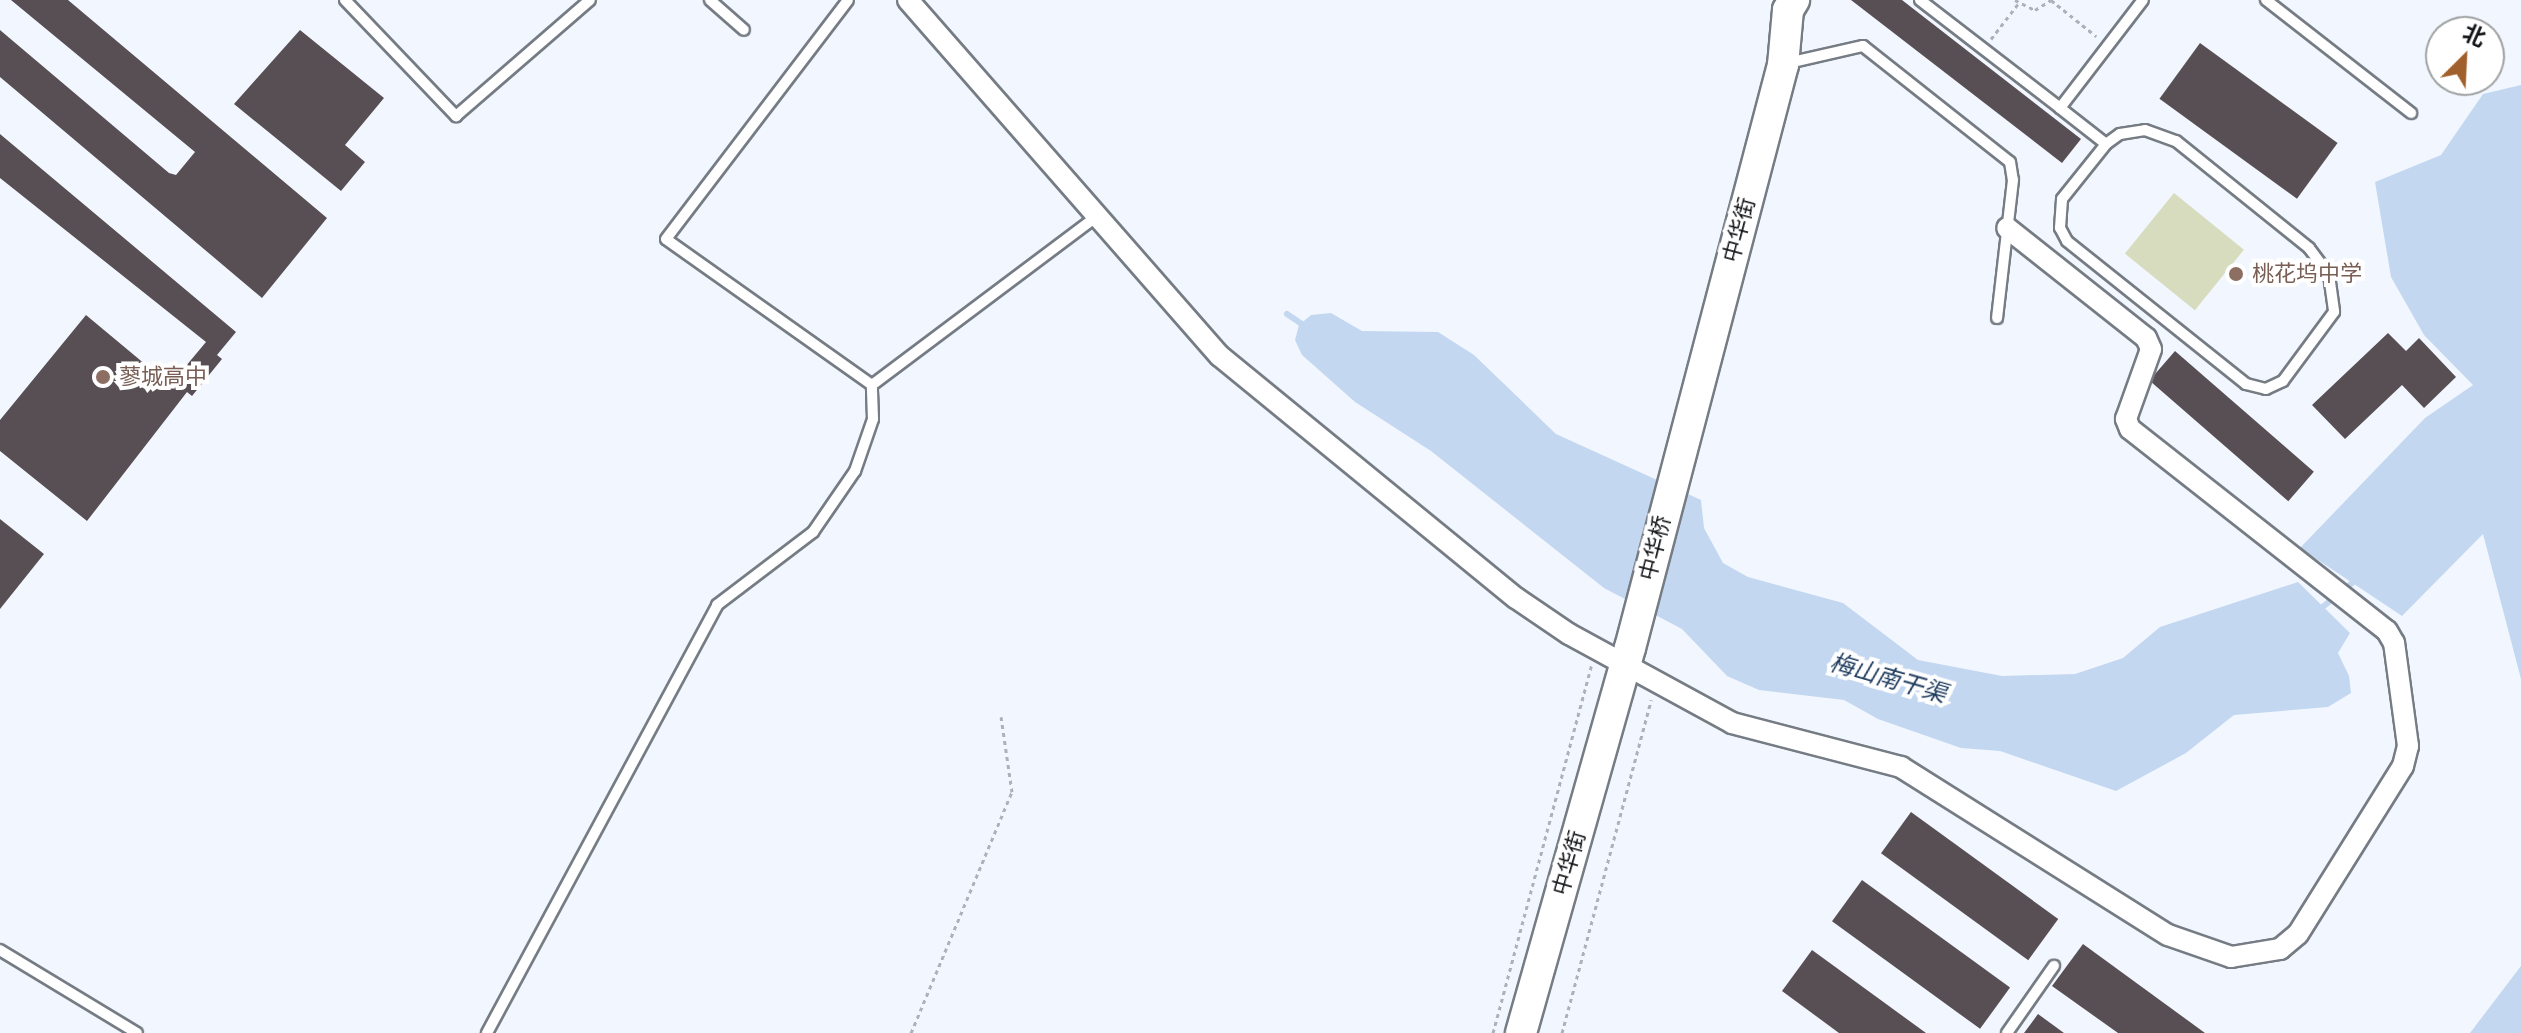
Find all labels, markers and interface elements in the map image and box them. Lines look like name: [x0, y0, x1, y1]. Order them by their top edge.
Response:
north arrow: [2425, 16, 2505, 96]
text: 北: [2459, 20, 2489, 51]
street label: 中华街: [1718, 195, 1760, 265]
place label: 桃花坞中学: [2252, 261, 2362, 287]
marker: 桃花坞中学: [2227, 265, 2245, 283]
place label: 蓼城高中: [119, 364, 207, 390]
marker: 蓼城高中: [94, 368, 112, 386]
street label: 中华桥: [1634, 513, 1676, 583]
water label: 梅山南干渠: [1826, 649, 1950, 709]
street label: 中华街: [1547, 828, 1591, 898]

